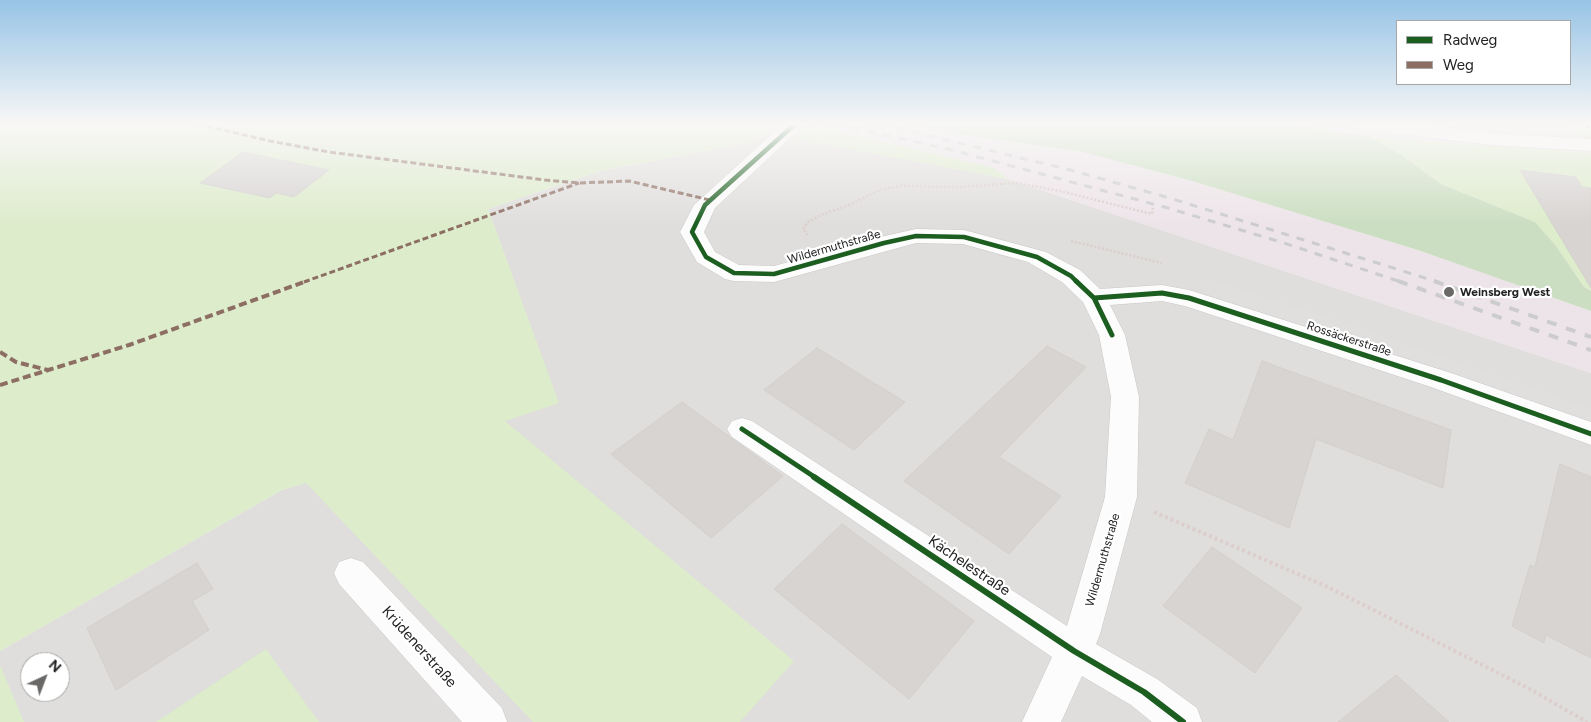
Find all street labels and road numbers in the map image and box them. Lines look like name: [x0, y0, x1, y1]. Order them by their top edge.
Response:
street label: Wildermuthstraße: [786, 227, 882, 267]
street label: Rossäckerstraße: [1305, 319, 1393, 359]
street label: Wildermuthstraße: [1083, 512, 1123, 608]
street label: Kächelestraße: [925, 532, 1013, 600]
street label: Krüdenerstraße: [378, 603, 460, 691]

